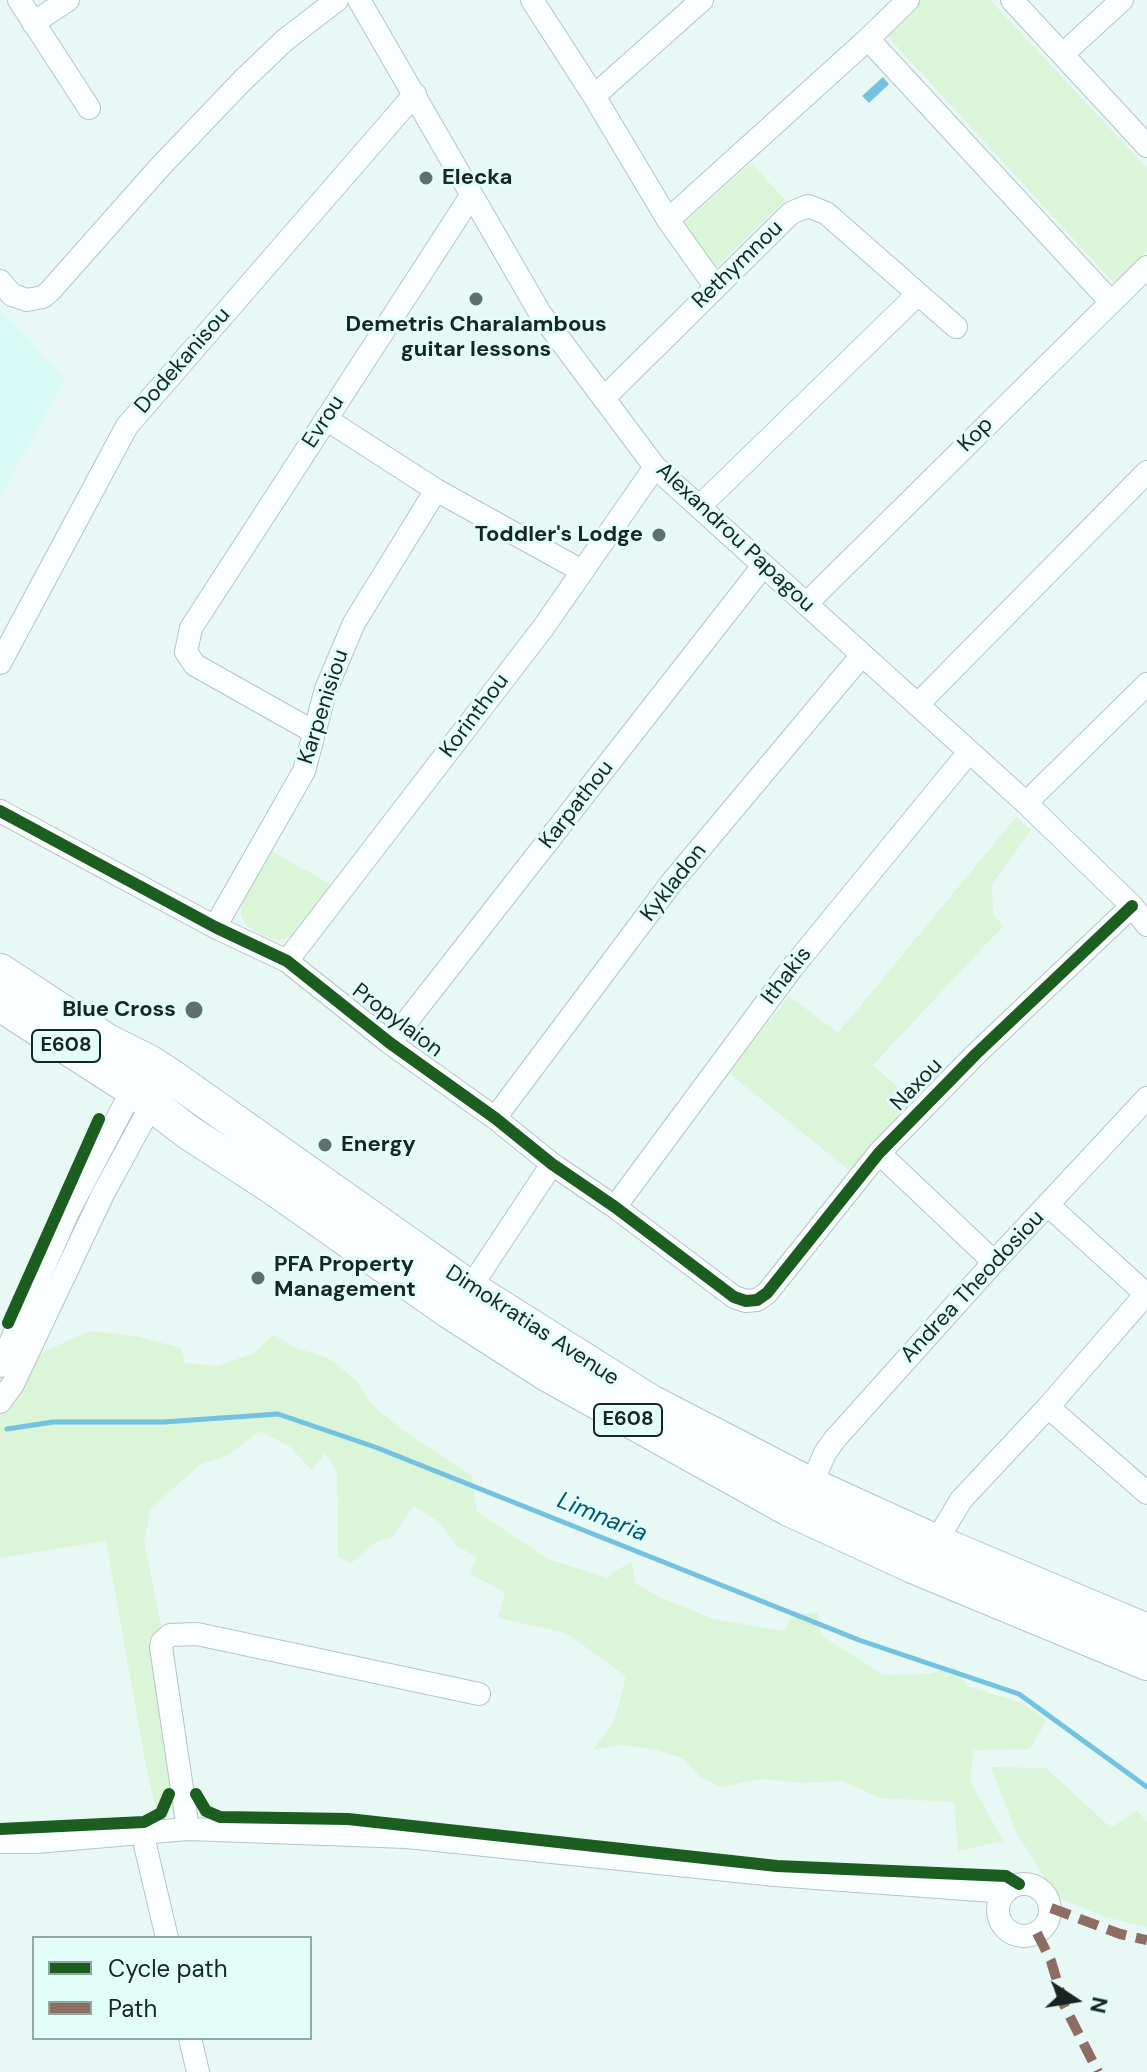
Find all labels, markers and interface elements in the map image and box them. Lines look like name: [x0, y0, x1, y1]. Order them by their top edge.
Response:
place label: Elecka: [442, 165, 512, 191]
marker: Elecka: [417, 169, 435, 187]
street label: Rethymnou: [687, 215, 789, 315]
marker: Demetris Charalambous guitar lessons: [467, 290, 485, 308]
street label: Dodekanisou: [130, 303, 236, 419]
place label: Demetris Charalambous guitar lessons: [345, 312, 607, 364]
street label: Evrou: [297, 391, 351, 453]
street label: Kop: [953, 412, 999, 458]
street label: Alexandrou Papagou: [650, 458, 820, 618]
place label: Toddler's Lodge: [475, 522, 643, 548]
marker: Toddler's Lodge: [650, 526, 668, 544]
street label: Karpenisiou: [293, 647, 355, 767]
street label: Korinthou: [435, 669, 515, 763]
street label: Karpathou: [534, 756, 620, 854]
street label: Kykladon: [635, 839, 713, 927]
street label: Ithakis: [756, 942, 818, 1010]
street label: Propylaion: [347, 978, 447, 1064]
place label: Blue Cross: [62, 997, 176, 1023]
marker: Blue Cross: [183, 999, 205, 1021]
road number: E608: [32, 1030, 100, 1062]
street label: Naxou: [886, 1053, 948, 1117]
place label: Energy: [341, 1132, 416, 1158]
marker: Energy: [316, 1136, 334, 1154]
street label: Andrea Theodosiou: [896, 1205, 1050, 1369]
place label: PFA Property Management: [274, 1252, 416, 1304]
street label: Dimokratias Avenue: [440, 1260, 624, 1392]
marker: PFA Property Management: [249, 1269, 267, 1287]
road number: E608: [594, 1404, 662, 1436]
water label: Limnaria: [553, 1487, 651, 1549]
legend: [32, 1936, 312, 2040]
text: Cycle path: [108, 1953, 227, 1984]
north arrow: [1035, 1960, 1115, 2040]
text: Path: [108, 1993, 157, 2024]
text: N: [1083, 1994, 1115, 2016]

